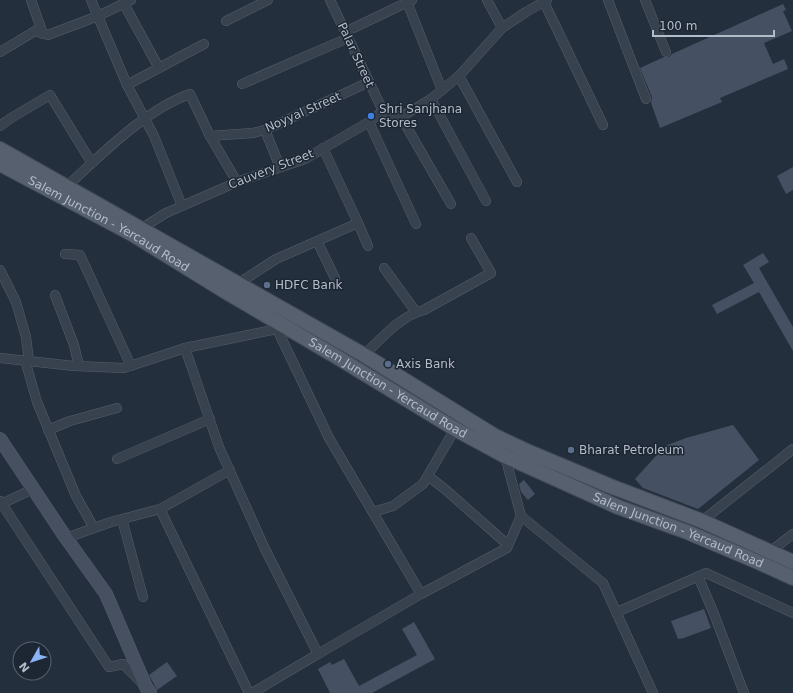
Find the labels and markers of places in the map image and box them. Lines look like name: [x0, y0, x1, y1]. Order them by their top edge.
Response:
place label: Shri Sanjhana Stores: [379, 102, 462, 130]
marker: Shri Sanjhana Stores: [366, 111, 376, 121]
place label: HDFC Bank: [275, 278, 343, 292]
marker: HDFC Bank: [262, 280, 272, 290]
place label: Axis Bank: [396, 357, 455, 371]
marker: Axis Bank: [383, 359, 393, 369]
place label: Bharat Petroleum: [579, 443, 684, 457]
marker: Bharat Petroleum: [566, 445, 576, 455]

